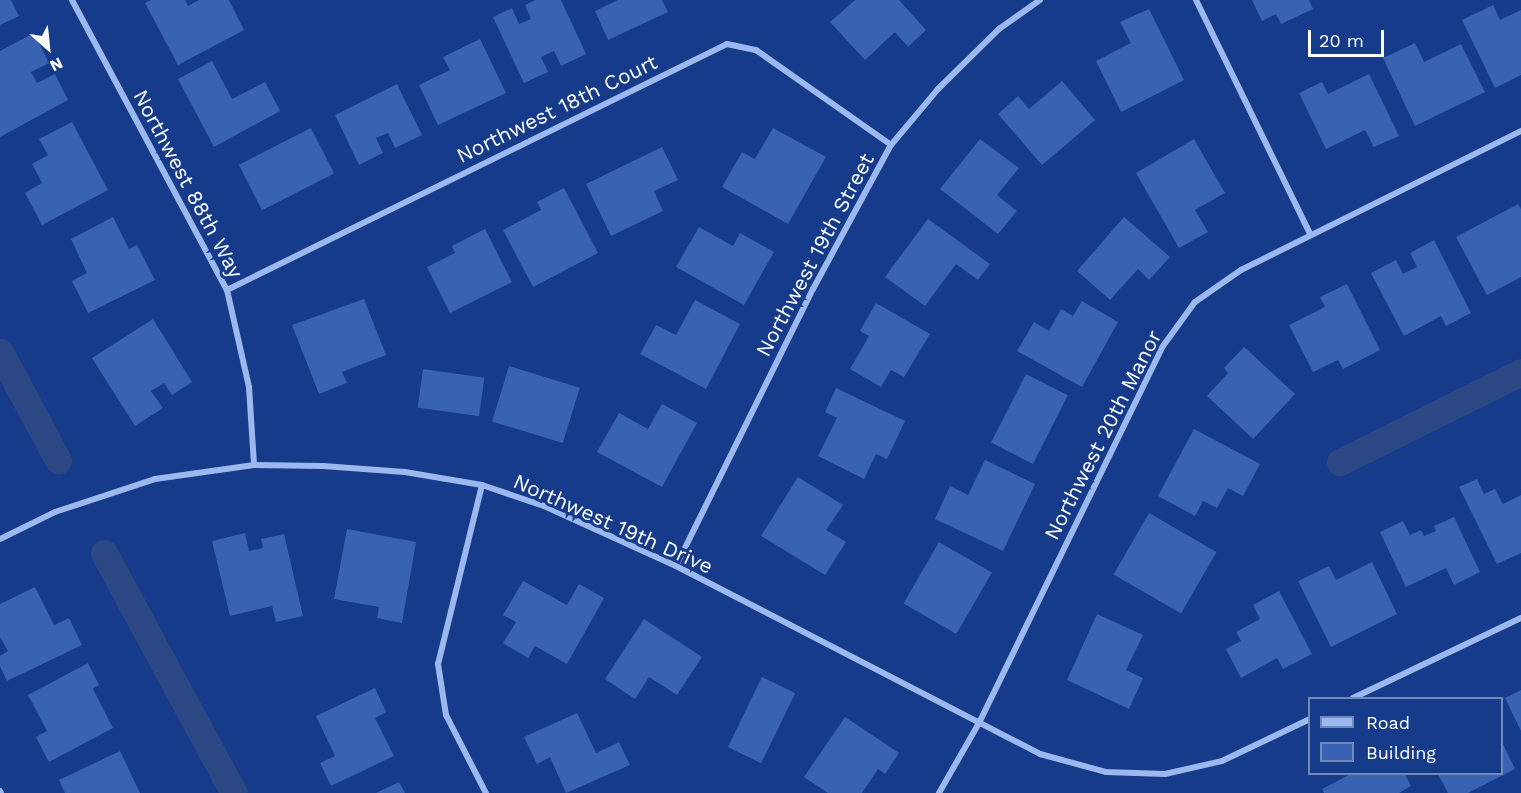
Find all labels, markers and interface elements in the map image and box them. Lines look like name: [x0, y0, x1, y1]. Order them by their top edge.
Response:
north arrow: [18, 18, 78, 78]
scale bar: [1311, 18, 1388, 56]
text: 20 m: [1319, 30, 1364, 51]
street label: Northwest 18th Court: [452, 49, 662, 169]
text: N: [47, 53, 66, 76]
street label: Northwest 88th Way: [128, 85, 248, 283]
street label: Northwest 19th Street: [751, 149, 879, 361]
street label: Northwest 20th Manor: [1039, 326, 1167, 544]
street label: Northwest 19th Drive: [509, 469, 717, 579]
legend: [1308, 697, 1503, 775]
text: Road: [1366, 712, 1410, 733]
text: Building: [1366, 742, 1436, 763]

